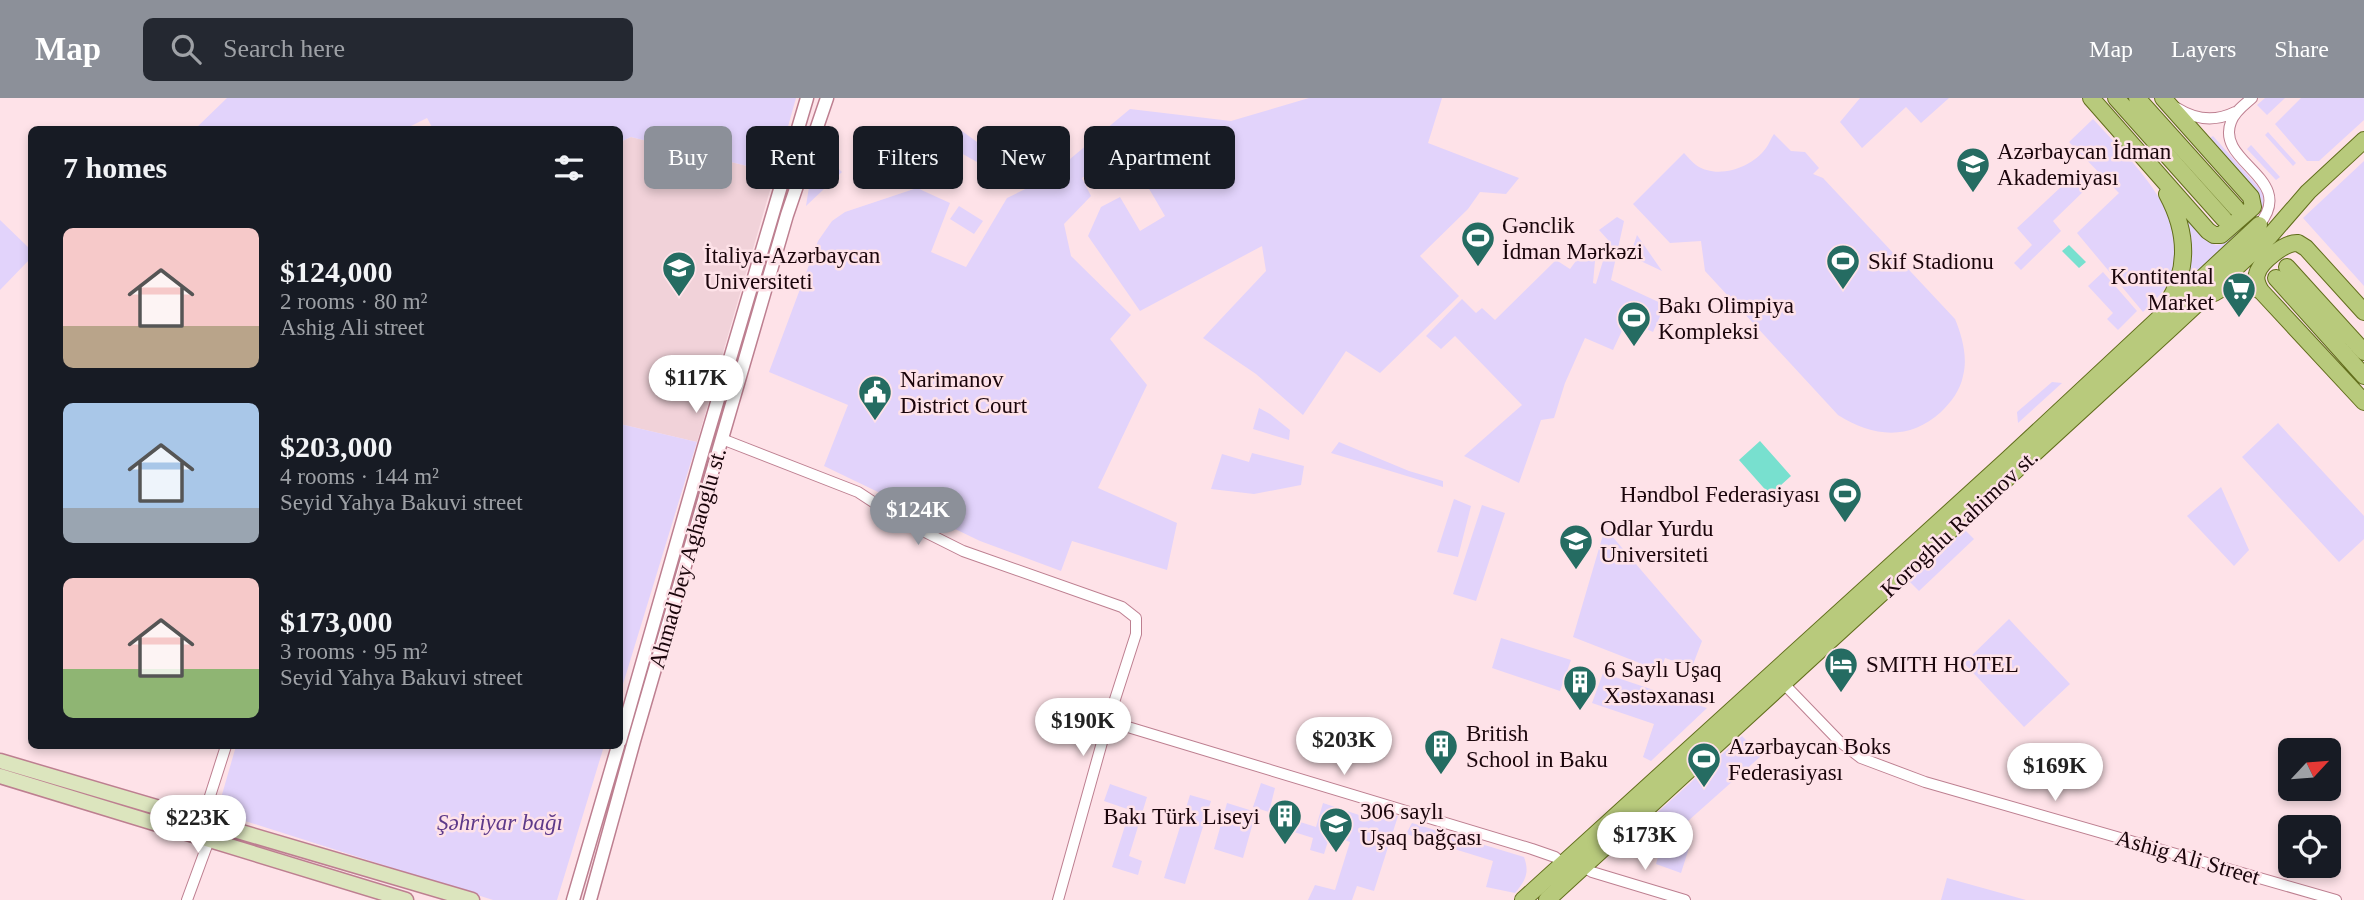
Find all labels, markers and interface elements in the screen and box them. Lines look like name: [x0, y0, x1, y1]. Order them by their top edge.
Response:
search box: [143, 18, 633, 81]
icon: search: [167, 30, 205, 68]
text: Map: [35, 31, 101, 67]
text: Search here: [223, 34, 345, 63]
text: Map: [2089, 36, 2133, 62]
text: Layers: [2171, 36, 2236, 62]
text: Share: [2274, 36, 2329, 62]
chip: Buy: [644, 126, 732, 189]
chip: Rent: [746, 126, 839, 189]
chip: Filters: [853, 126, 963, 189]
chip: New: [977, 126, 1070, 189]
chip: Apartment: [1084, 126, 1235, 189]
place label: Azərbaycan İdman Akademiyası: [1997, 139, 2172, 190]
school or university icon: Azərbaycan İdman Akademiyası: [1954, 145, 1992, 194]
icon: filters: [550, 149, 588, 187]
text: 7 homes: [63, 151, 167, 184]
place label: Gənclik İdman Mərkəzi: [1502, 213, 1643, 264]
sports icon: Gənclik İdman Mərkəzi: [1459, 219, 1497, 268]
sports icon: Skif Stadionu: [1824, 242, 1862, 291]
place label: İtaliya-Azərbaycan Universiteti: [704, 243, 881, 294]
school or university icon: İtaliya-Azərbaycan Universiteti: [660, 249, 698, 298]
place label: Skif Stadionu: [1868, 249, 1994, 274]
text: $124,000: [280, 255, 393, 288]
icon: home: [119, 256, 203, 340]
place label: Kontitental Market: [2111, 264, 2215, 315]
supermarket icon: Kontitental Market: [2220, 270, 2258, 319]
text: 2 rooms · 80 m²: [280, 289, 427, 314]
place label: Bakı Olimpiya Kompleksi: [1658, 293, 1794, 344]
sports icon: Bakı Olimpiya Kompleksi: [1615, 299, 1653, 348]
text: Ashig Ali street: [280, 315, 424, 340]
pin: $117K: [647, 356, 745, 415]
text: $117K: [665, 365, 727, 390]
place label: Narimanov District Court: [900, 367, 1028, 418]
public building icon: Narimanov District Court: [856, 373, 894, 422]
text: $203,000: [280, 430, 393, 463]
icon: home: [119, 431, 203, 515]
street label: Koroghlu Rahimov st.: [1876, 444, 2043, 602]
street label: Ahmad bey Aghaoglu st.: [644, 445, 731, 672]
text: 4 rooms · 144 m²: [280, 464, 439, 489]
sports icon: Həndbol Federasiyası: [1826, 475, 1864, 524]
place label: Həndbol Federasiyası: [1620, 482, 1820, 507]
pin: $124K: [869, 488, 967, 547]
text: Seyid Yahya Bakuvi street: [280, 490, 523, 515]
text: $124K: [886, 497, 950, 522]
place label: Odlar Yurdu Universiteti: [1600, 516, 1714, 567]
school or university icon: Odlar Yurdu Universiteti: [1557, 522, 1595, 571]
text: $173,000: [280, 605, 393, 638]
icon: home: [119, 606, 203, 690]
text: 3 rooms · 95 m²: [280, 639, 427, 664]
hotel icon: SMITH HOTEL: [1822, 645, 1860, 694]
place label: SMITH HOTEL: [1866, 652, 2019, 677]
place label: 6 Saylı Uşaq Xəstəxanası: [1604, 657, 1722, 708]
building icon: 6 Saylı Uşaq Xəstəxanası: [1561, 663, 1599, 712]
text: Seyid Yahya Bakuvi street: [280, 665, 523, 690]
pin: $190K: [1034, 698, 1132, 758]
text: $190K: [1051, 708, 1115, 733]
pin: $203K: [1295, 718, 1393, 777]
place label: British School in Baku: [1466, 721, 1608, 772]
text: $203K: [1312, 727, 1376, 752]
building icon: British School in Baku: [1422, 727, 1460, 776]
place label: Azərbaycan Boks Federasiyası: [1728, 734, 1891, 785]
north arrow: [2278, 738, 2342, 802]
map controls: [2278, 738, 2341, 878]
sports icon: Azərbaycan Boks Federasiyası: [1685, 740, 1723, 789]
pin: $169K: [2006, 744, 2104, 803]
text: $169K: [2023, 753, 2087, 778]
pin: $223K: [149, 796, 247, 855]
building icon: Bakı Türk Liseyi: [1266, 797, 1304, 846]
place label: 306 saylı Uşaq bağçası: [1360, 799, 1482, 850]
place label: Bakı Türk Liseyi: [1103, 804, 1260, 829]
text: $223K: [166, 805, 230, 830]
school or university icon: 306 saylı Uşaq bağçası: [1317, 805, 1355, 854]
park label: Şəhriyar bağı: [437, 810, 563, 835]
pin: $173K: [1596, 812, 1694, 872]
button: locate: [2278, 815, 2341, 878]
text: $173K: [1613, 822, 1677, 847]
street label: Ashig Ali Street: [2113, 825, 2263, 890]

